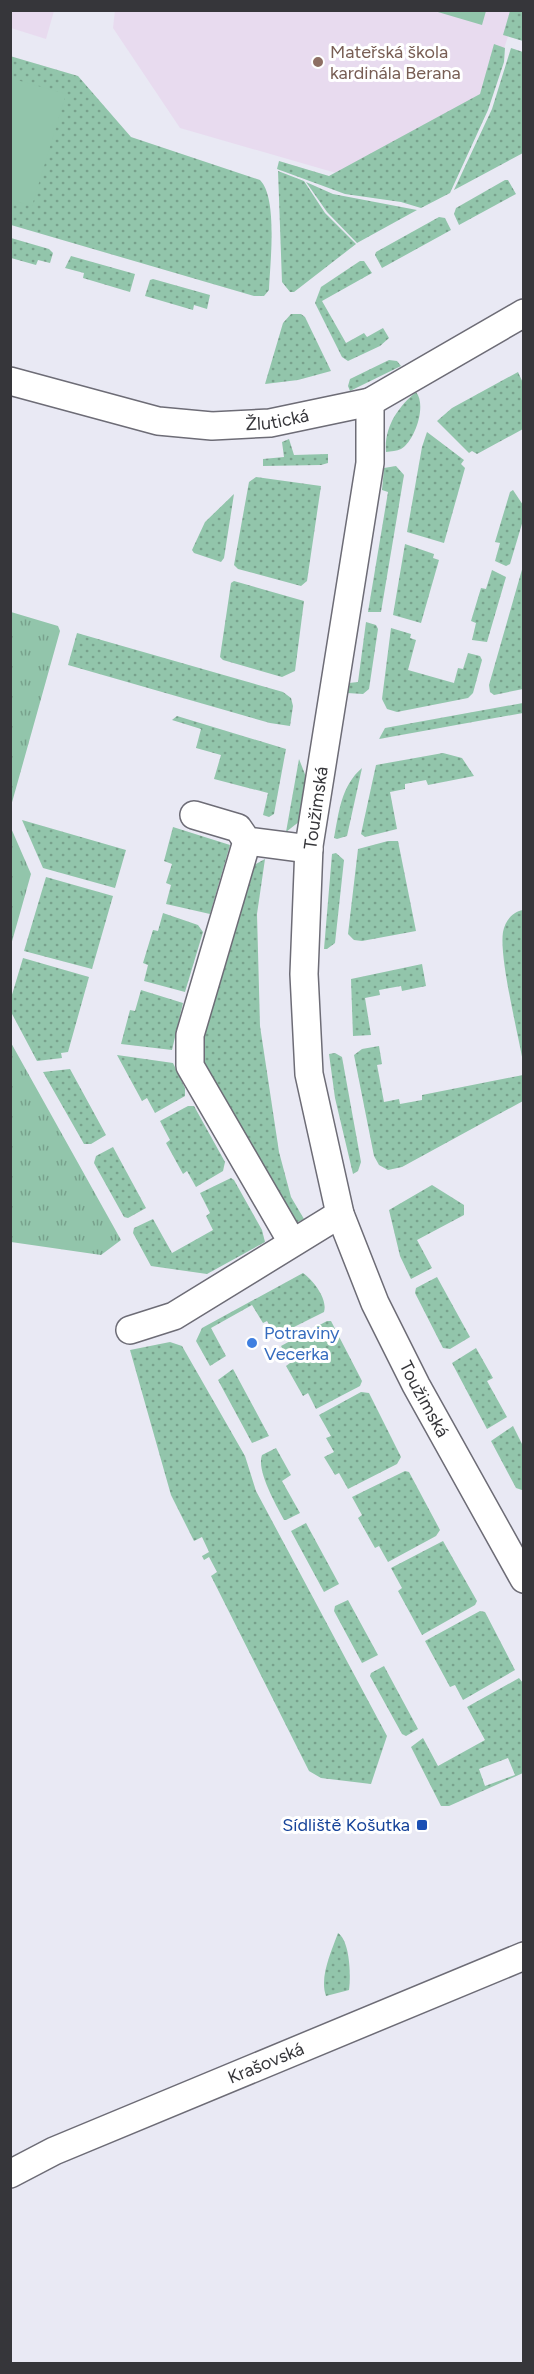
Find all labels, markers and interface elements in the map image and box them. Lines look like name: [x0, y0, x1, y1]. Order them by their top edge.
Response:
place label: Mateřská škola kardinála Berana: [330, 41, 461, 84]
marker: Mateřská škola kardinála Berana: [311, 55, 325, 69]
street label: Žlutická: [245, 404, 311, 435]
street label: Toužimská: [299, 765, 333, 851]
place label: Potraviny Vecerka: [264, 1322, 340, 1365]
marker: Potraviny Vecerka: [245, 1336, 259, 1350]
street label: Toužimská: [395, 1357, 454, 1441]
place label: Sídliště Košutka: [282, 1814, 410, 1836]
marker: Sídliště Košutka: [415, 1818, 429, 1832]
street label: Krašovská: [224, 2038, 307, 2089]

